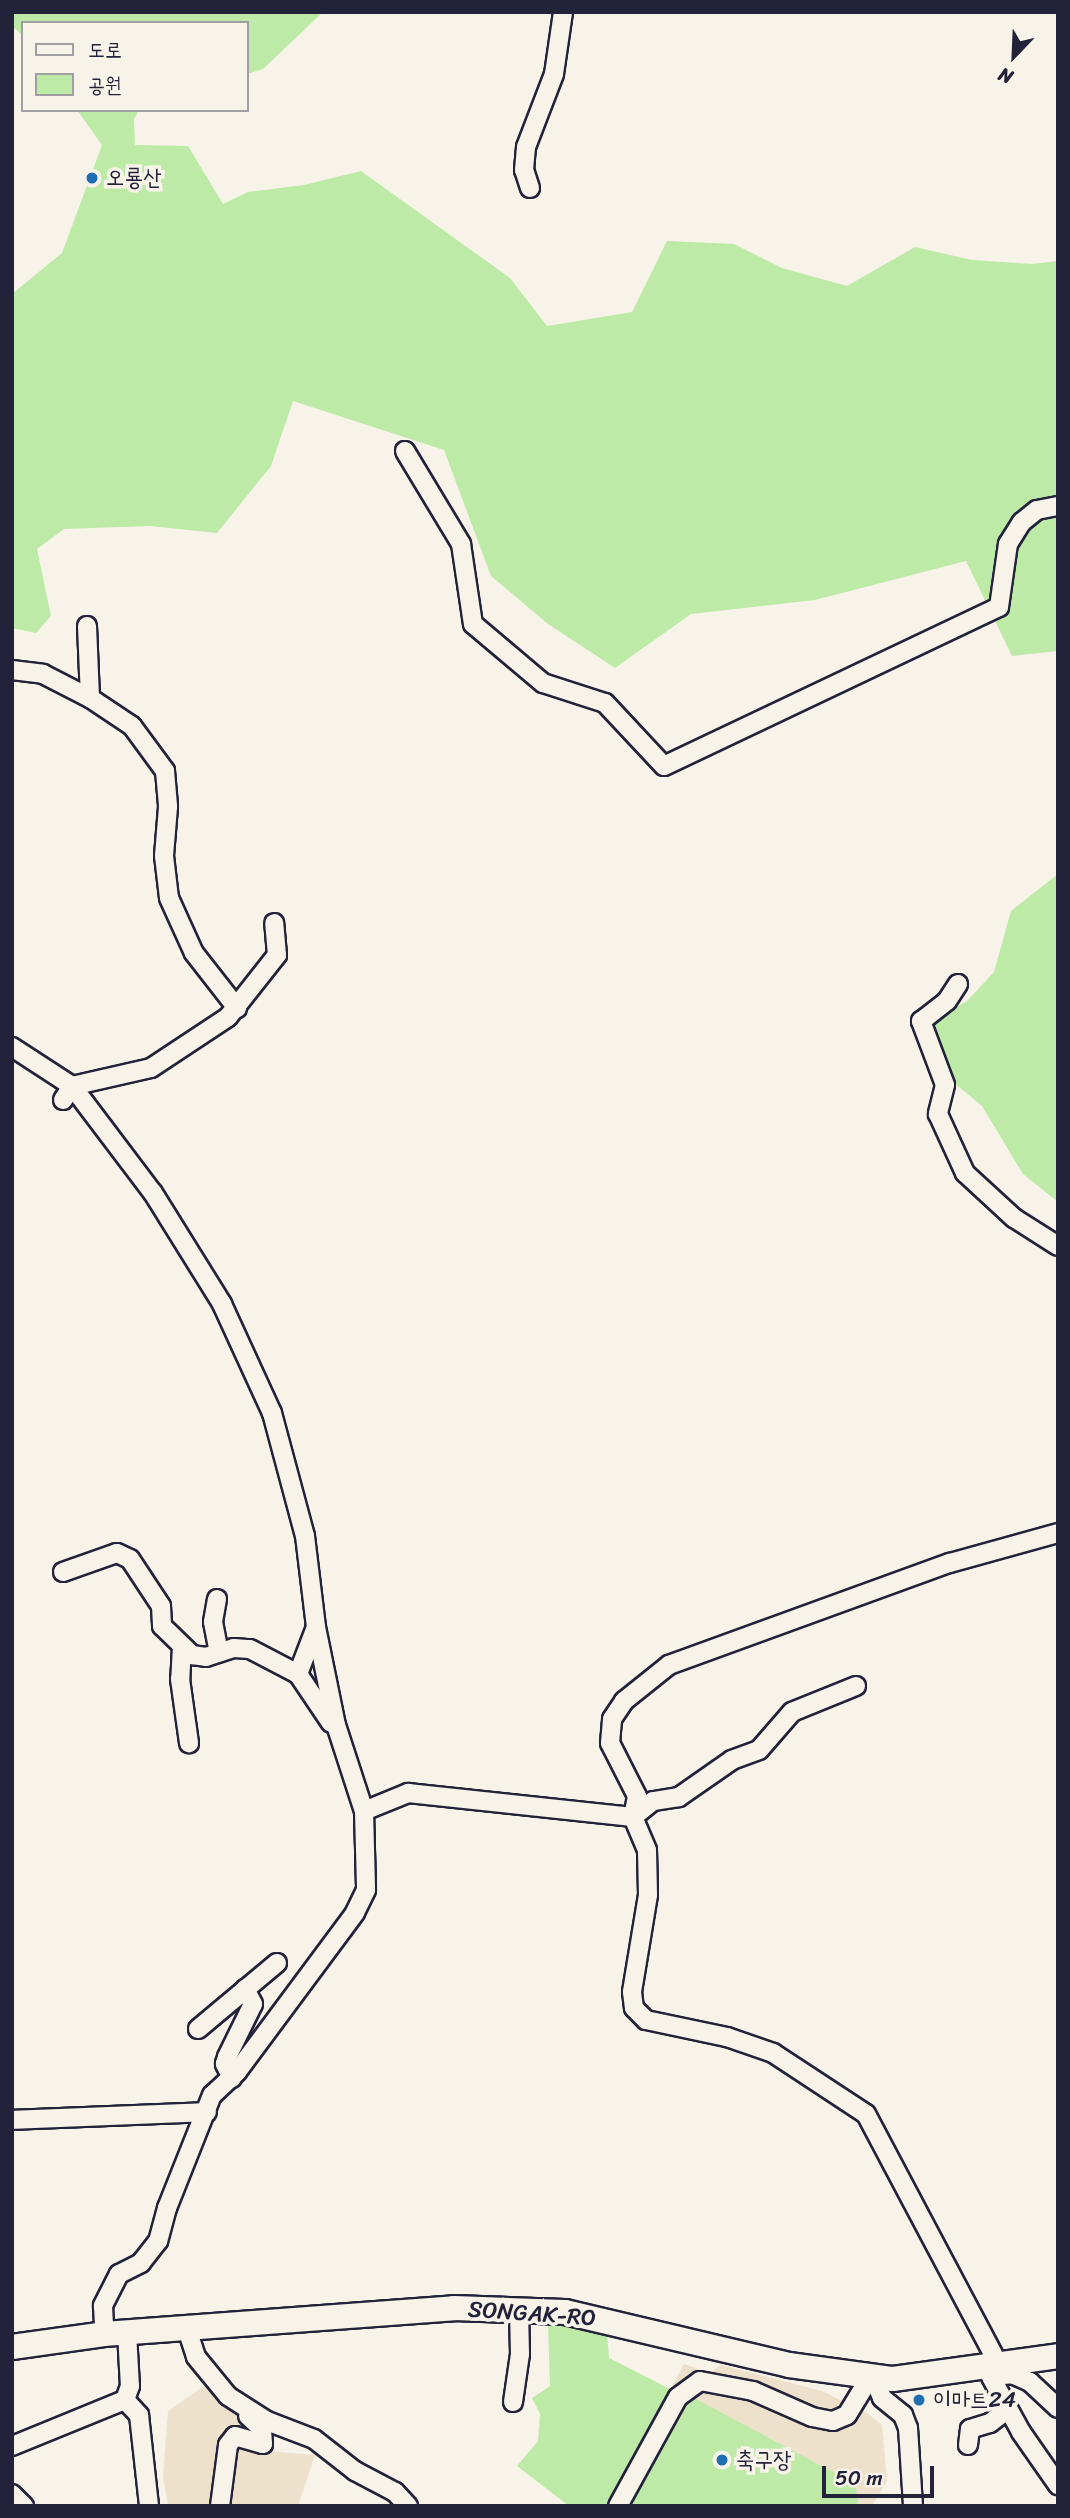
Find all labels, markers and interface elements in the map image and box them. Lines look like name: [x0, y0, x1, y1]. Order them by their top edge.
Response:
legend: [21, 21, 248, 112]
north arrow: [979, 21, 1049, 91]
text: 도로: [88, 31, 122, 69]
text: N: [993, 58, 1018, 94]
text: 공원: [88, 66, 122, 104]
place label: 오룡산: [106, 164, 162, 192]
marker: 오룡산: [84, 170, 100, 186]
street label: SONGAK-RO: [467, 2296, 597, 2332]
place label: 이마트24: [933, 2386, 1016, 2414]
marker: 이마트24: [911, 2392, 927, 2408]
place label: 축구장: [736, 2446, 792, 2474]
marker: 축구장: [714, 2452, 730, 2468]
scale bar: [825, 2452, 937, 2496]
text: 50 m: [835, 2459, 883, 2497]

